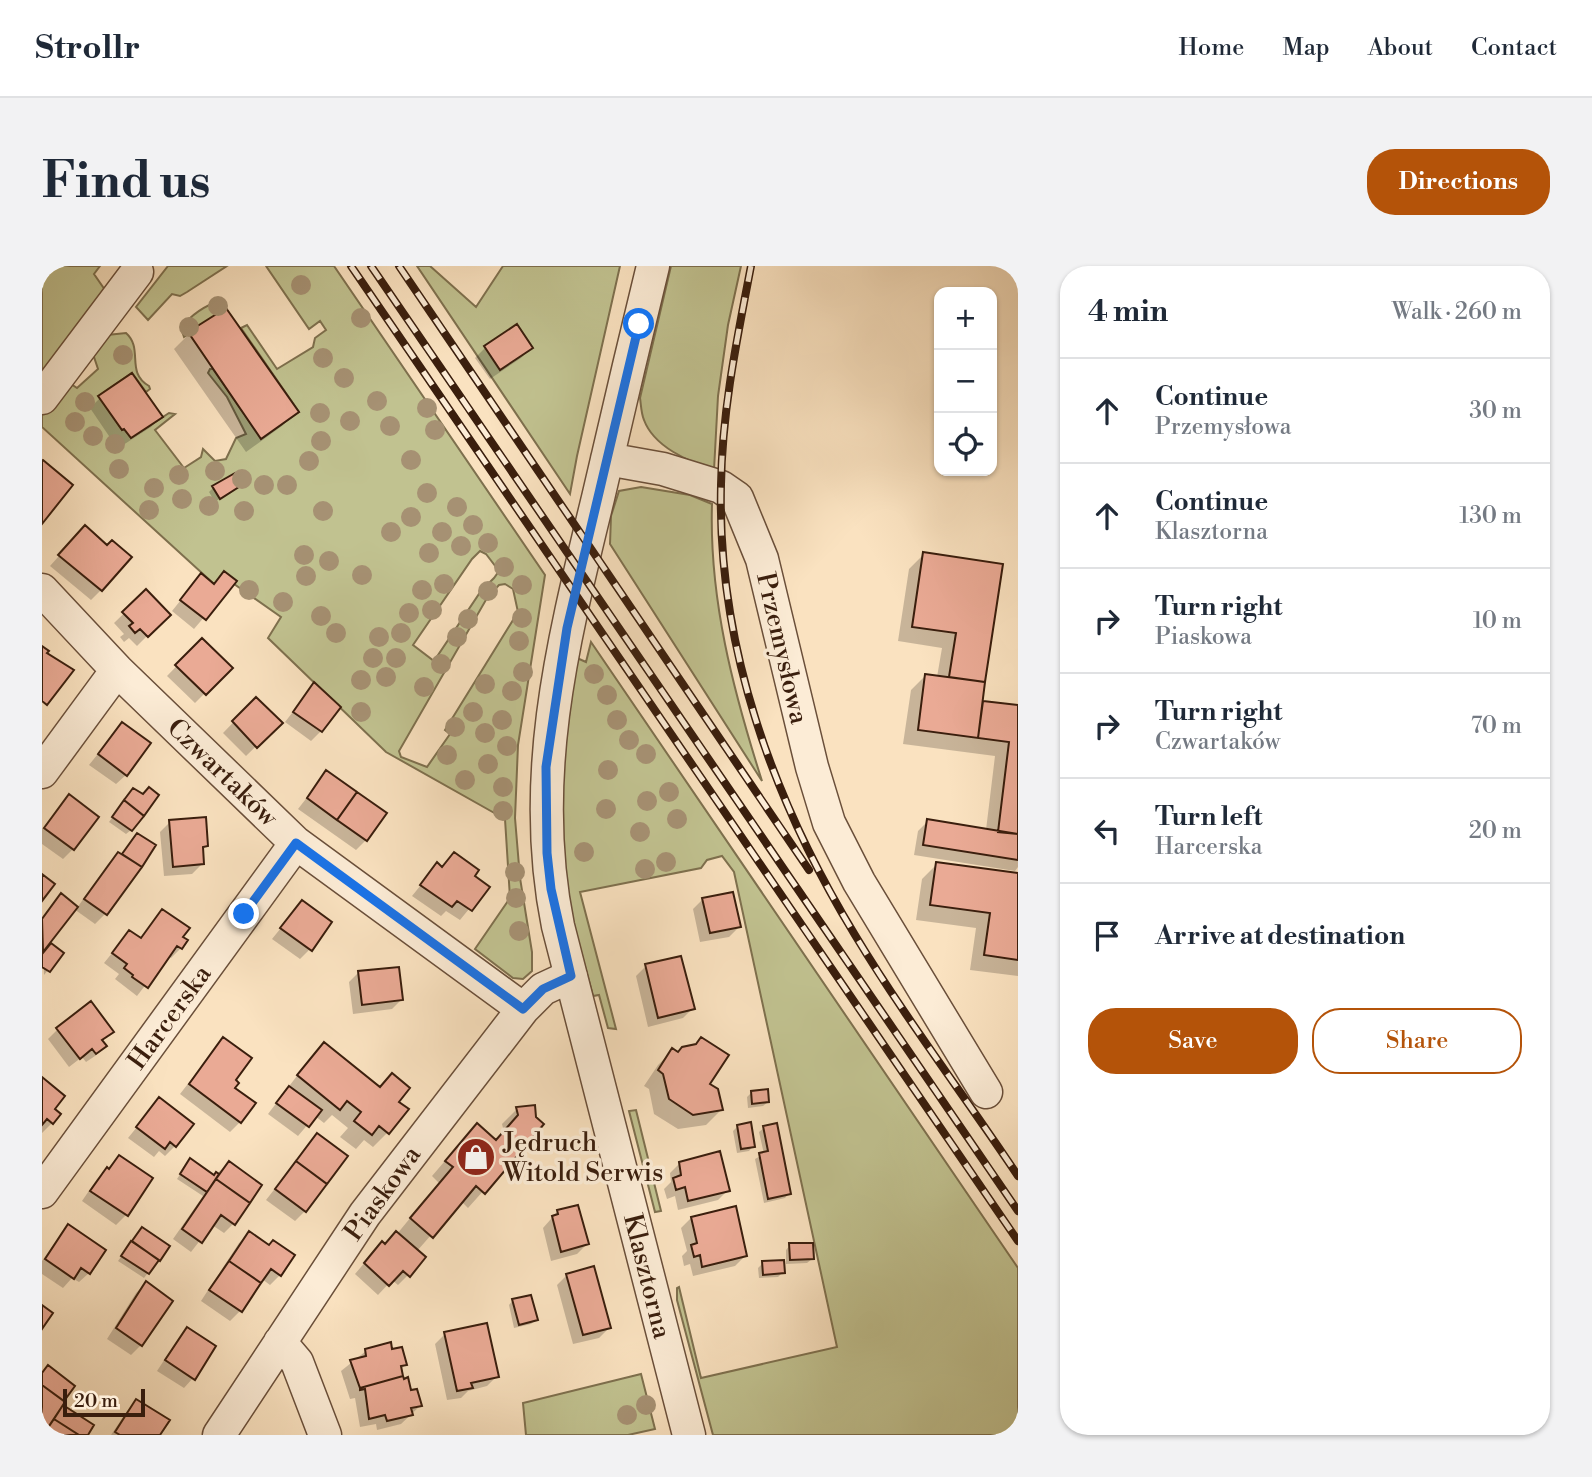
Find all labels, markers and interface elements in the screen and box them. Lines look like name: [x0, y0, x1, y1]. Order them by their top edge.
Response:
text: Strollr: [35, 28, 140, 69]
text: Home: [1179, 33, 1244, 63]
text: Map: [1282, 33, 1330, 63]
text: About: [1368, 33, 1433, 63]
text: Contact: [1471, 33, 1557, 63]
button: Directions: [1367, 149, 1550, 215]
text: Find us: [42, 152, 211, 213]
map controls: [934, 287, 997, 476]
button: +: [934, 287, 997, 350]
text: 4 min: [1088, 293, 1168, 331]
text: Walk · 260 m: [1392, 298, 1522, 326]
route start: [623, 308, 654, 339]
button: −: [934, 350, 997, 413]
text: Continue: [1155, 381, 1268, 413]
icon: ahead: [1088, 392, 1126, 430]
text: 30 m: [1469, 397, 1522, 425]
button: locate: [934, 413, 997, 476]
text: Przemysłowa: [1155, 413, 1292, 441]
text: Continue: [1155, 486, 1268, 518]
icon: ahead: [1088, 497, 1126, 535]
text: 130 m: [1459, 502, 1522, 530]
text: Klasztorna: [1155, 518, 1268, 546]
street label: Przemysłowa: [749, 569, 815, 728]
text: Turn right: [1155, 591, 1283, 623]
icon: right: [1088, 602, 1126, 640]
text: 10 m: [1473, 607, 1522, 635]
text: Piaskowa: [1155, 623, 1252, 651]
text: Turn right: [1155, 696, 1283, 728]
icon: right: [1088, 707, 1126, 745]
street label: Czwartaków: [160, 712, 285, 834]
text: 70 m: [1471, 712, 1522, 740]
text: Czwartaków: [1155, 728, 1280, 756]
text: Turn left: [1155, 801, 1263, 833]
icon: left: [1088, 812, 1126, 850]
text: 20 m: [1469, 817, 1522, 845]
text: Harcerska: [1155, 833, 1262, 861]
route end: [228, 898, 259, 929]
icon: arrive: [1088, 917, 1126, 955]
text: Arrive at destination: [1155, 920, 1405, 952]
street label: Harcerska: [121, 958, 219, 1076]
button: Save: [1088, 1008, 1298, 1074]
button: Share: [1312, 1008, 1522, 1074]
place label: Jędruch Witold Serwis: [502, 1127, 663, 1189]
shop icon: Jędruch Witold Serwis: [455, 1136, 497, 1178]
street label: Piaskowa: [338, 1139, 428, 1247]
street label: Klasztorna: [616, 1211, 678, 1343]
scale bar: [63, 1386, 145, 1418]
text: 20 m: [74, 1389, 118, 1413]

